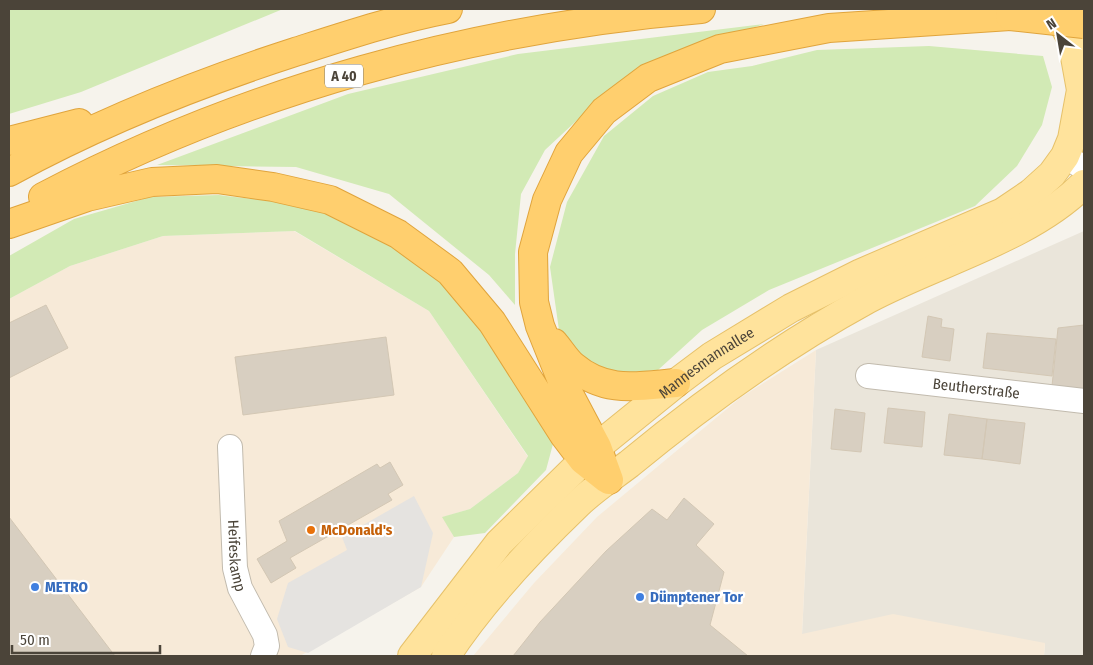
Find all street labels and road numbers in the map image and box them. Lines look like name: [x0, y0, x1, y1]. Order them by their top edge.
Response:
road number: A 40: [325, 64, 363, 88]
street label: Mannesmannallee: [655, 324, 757, 402]
street label: Beutherstraße: [932, 375, 1021, 403]
street label: Heifeskamp: [224, 519, 250, 593]

